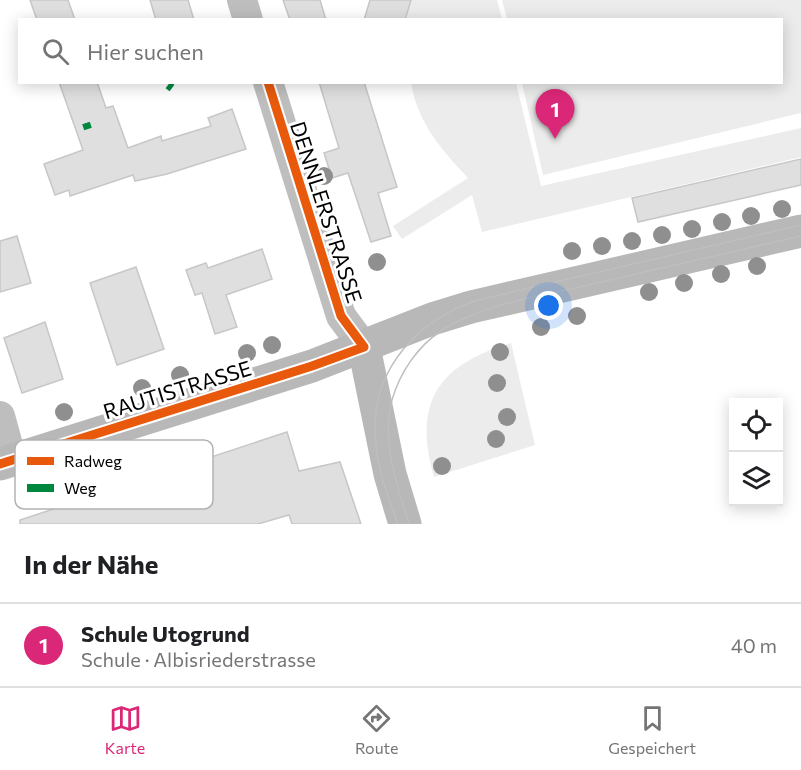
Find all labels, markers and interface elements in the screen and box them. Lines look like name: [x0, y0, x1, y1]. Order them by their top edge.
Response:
search box: [18, 18, 783, 84]
icon: search: [39, 35, 72, 68]
text: Hier suchen: [87, 38, 204, 65]
pin: 1: [536, 90, 574, 139]
street label: DENNLERSTRASSE: [286, 118, 368, 306]
your location: [534, 291, 563, 320]
street label: RAUTISTRASSE: [100, 355, 254, 423]
map controls: [729, 398, 783, 506]
button: locate: [729, 398, 783, 452]
legend: [15, 440, 213, 509]
text: Radweg: [64, 451, 122, 470]
button: layers: [729, 452, 783, 506]
text: Weg: [64, 478, 97, 497]
text: In der Nähe: [24, 548, 159, 579]
text: Schule Utogrund: [81, 620, 250, 647]
text: 1: [39, 633, 48, 657]
text: 40 m: [731, 633, 777, 657]
text: Schule · Albisriederstrasse: [81, 647, 316, 671]
tab: Karte: [105, 702, 145, 757]
tab: Route: [355, 702, 399, 757]
tab: Gespeichert: [608, 702, 696, 757]

